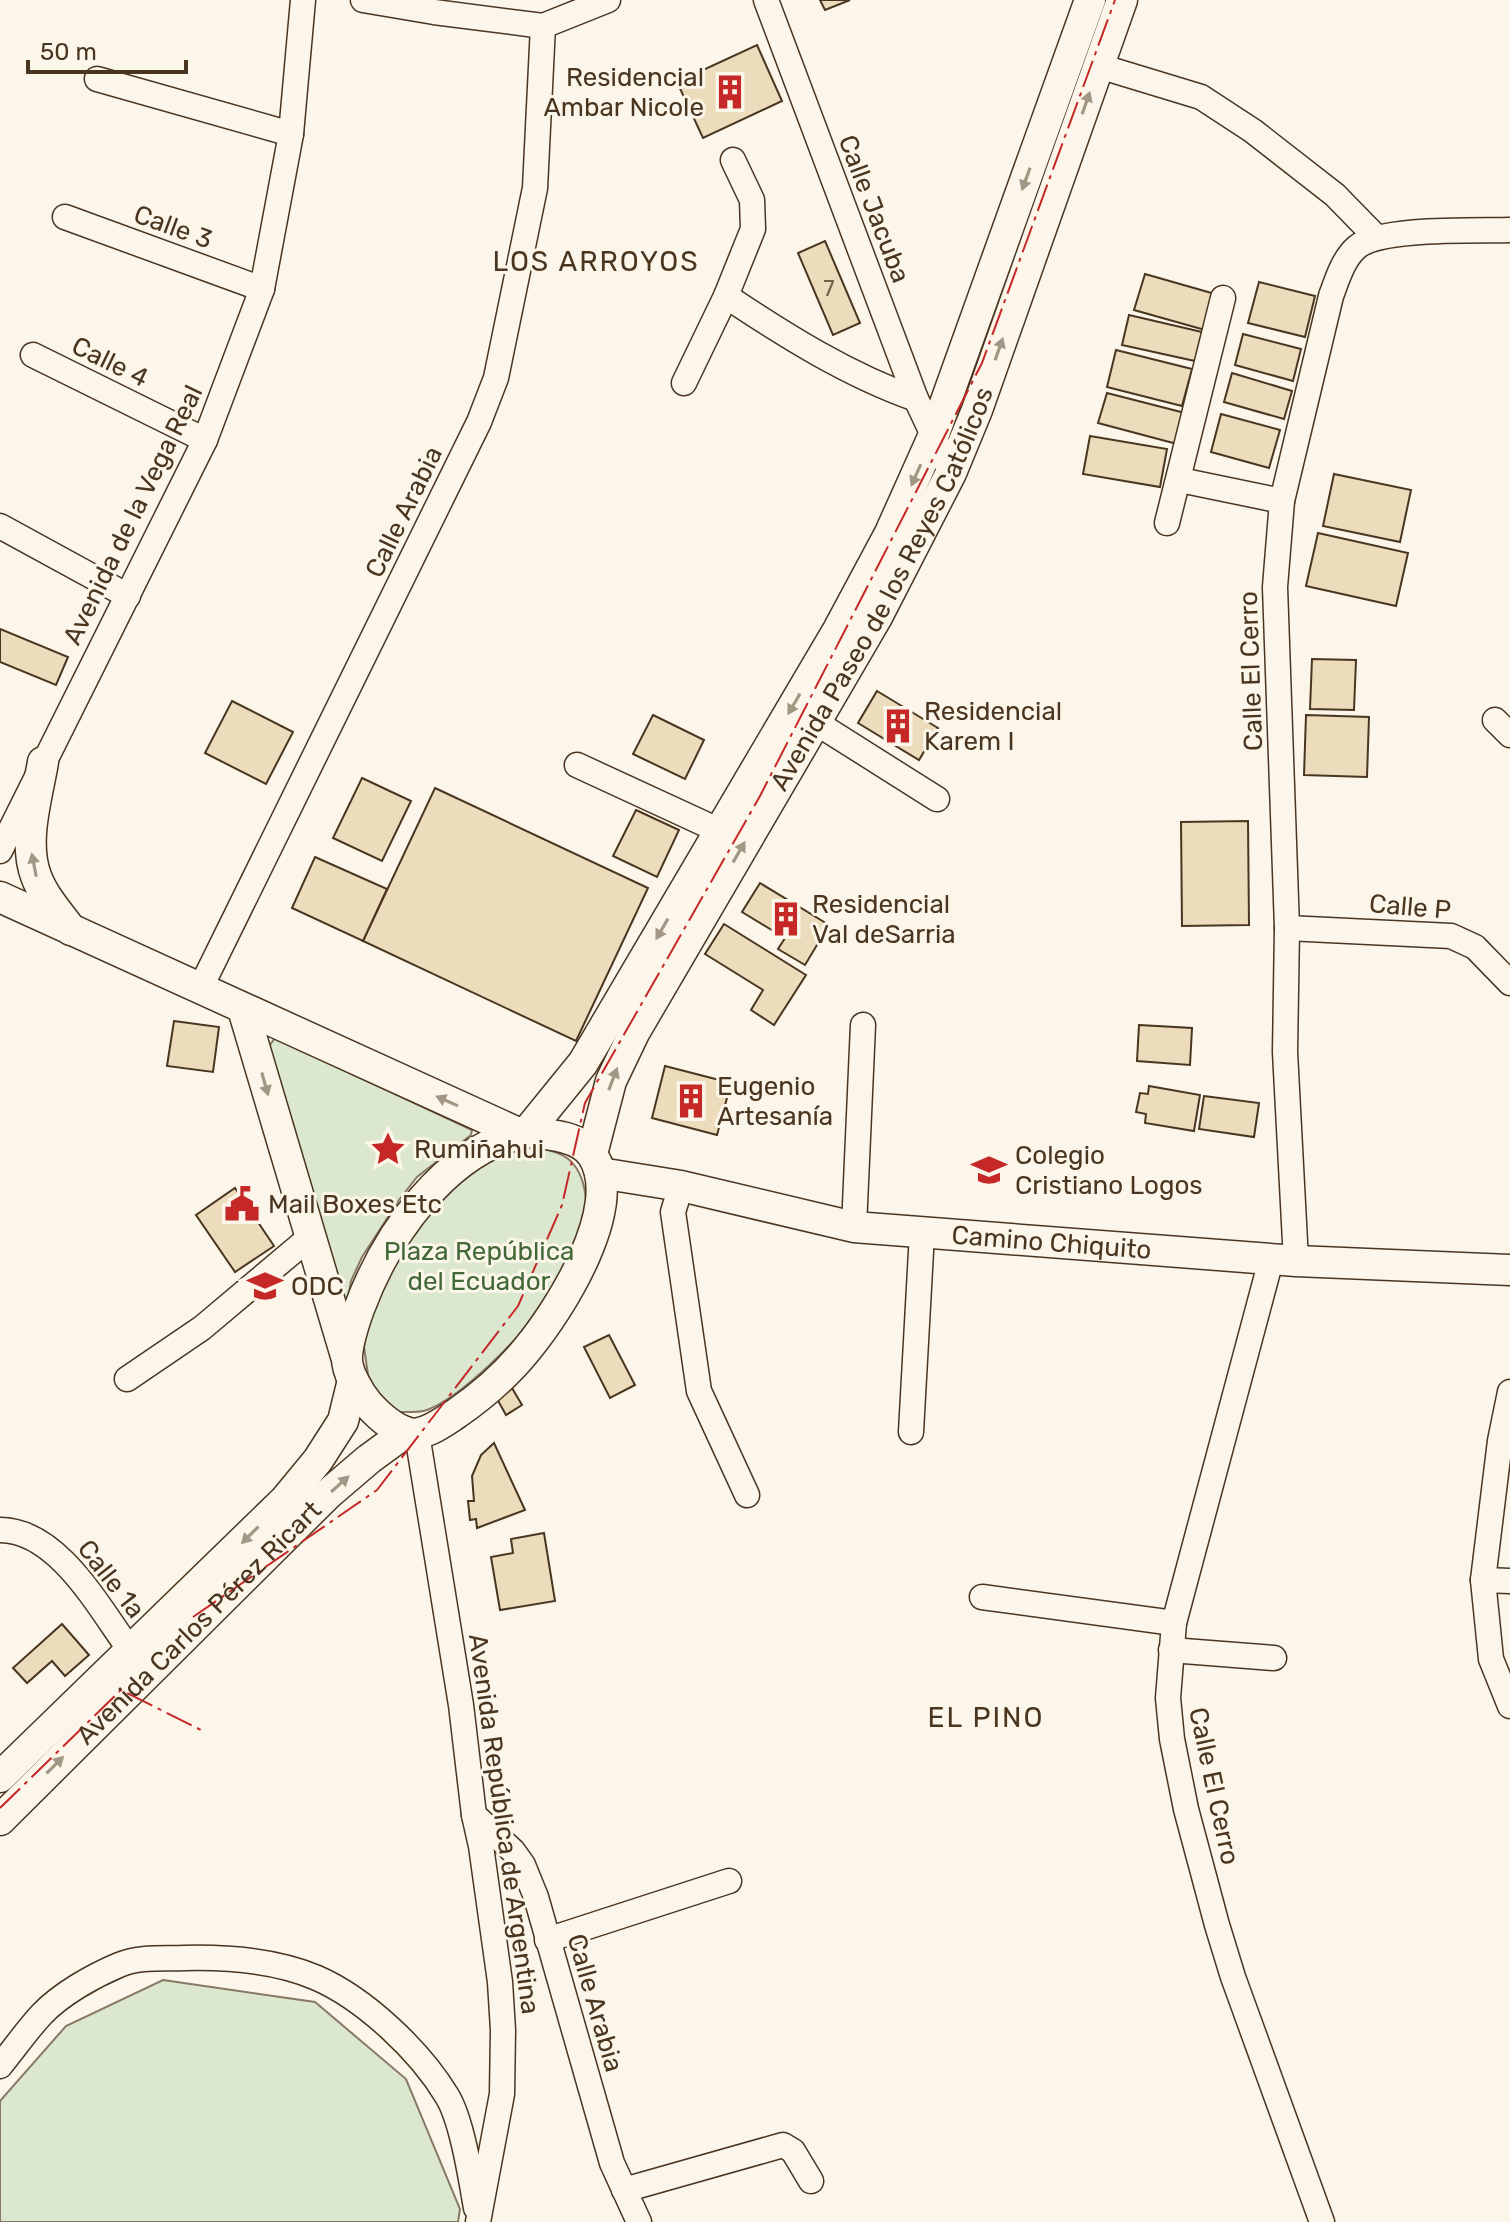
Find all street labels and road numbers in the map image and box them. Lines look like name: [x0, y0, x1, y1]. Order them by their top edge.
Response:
street label: Calle Jacuba: [832, 131, 916, 287]
street label: Calle 3: [130, 199, 216, 255]
street label: Calle 4: [67, 330, 153, 394]
street label: Avenida de la Vega Real: [57, 380, 209, 650]
street label: Avenida Paseo de los Reyes Católicos: [764, 383, 999, 796]
street label: Calle Arabia: [359, 441, 449, 583]
street label: Calle El Cerro: [1233, 591, 1269, 751]
street label: Calle P: [1368, 888, 1452, 926]
street label: Camino Chiquito: [951, 1219, 1153, 1265]
street label: Avenida Carlos Pérez Ricart: [70, 1494, 328, 1751]
street label: Calle 1a: [71, 1534, 151, 1624]
street label: Avenida República de Argentina: [462, 1632, 546, 2016]
street label: Calle El Cerro: [1182, 1705, 1246, 1867]
street label: Calle Arabia: [561, 1930, 629, 2076]

